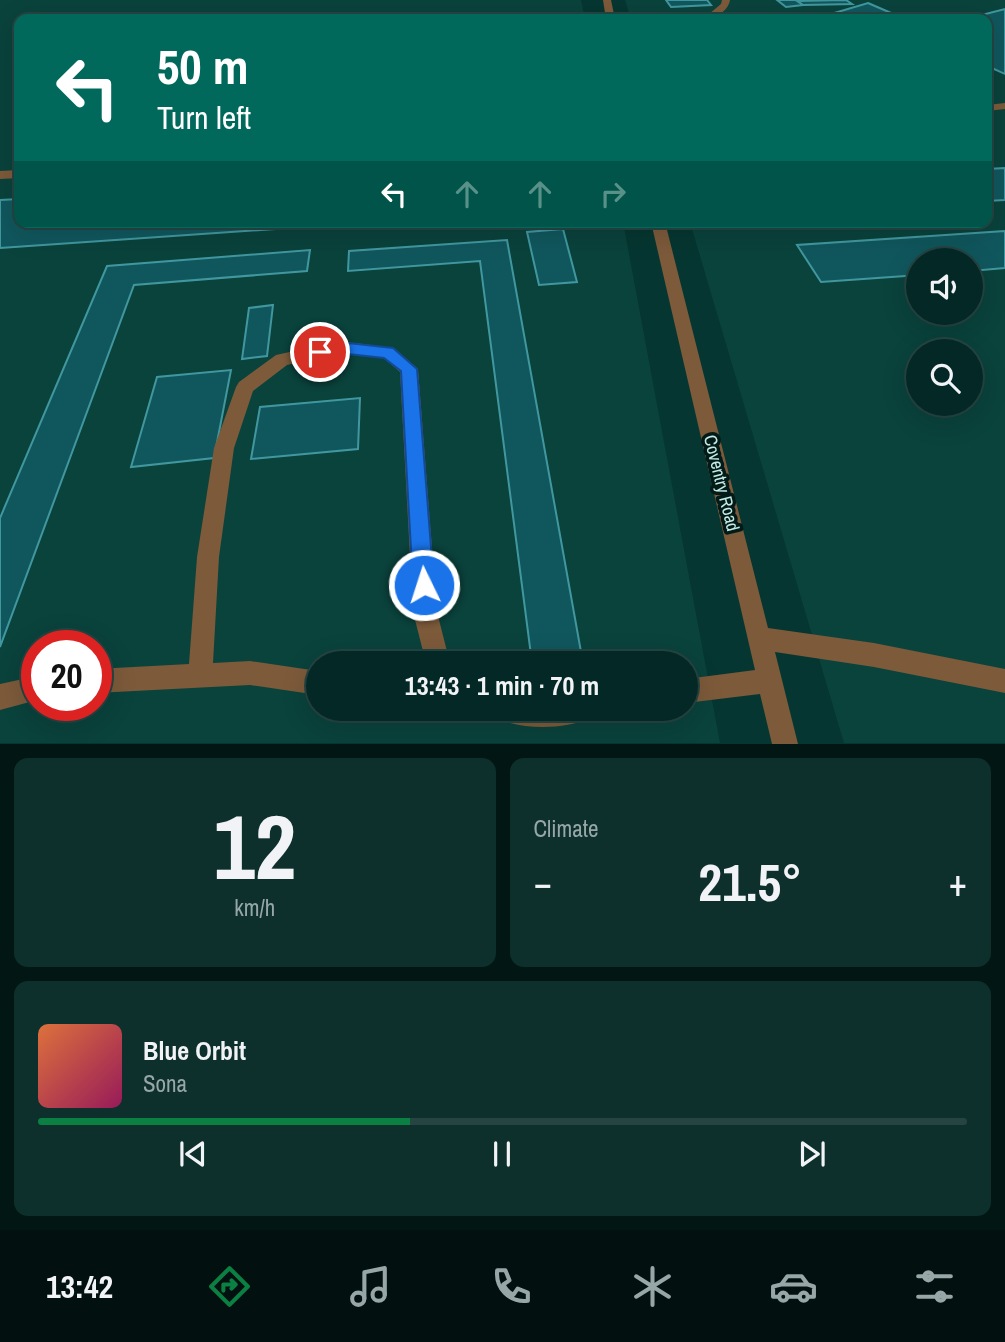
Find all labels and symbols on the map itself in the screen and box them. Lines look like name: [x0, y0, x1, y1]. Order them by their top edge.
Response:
pin: [290, 322, 350, 382]
street label: Coventry Road: [698, 432, 746, 534]
position arrow: [387, 548, 461, 622]
speed limit sign: 20: [21, 630, 112, 721]

